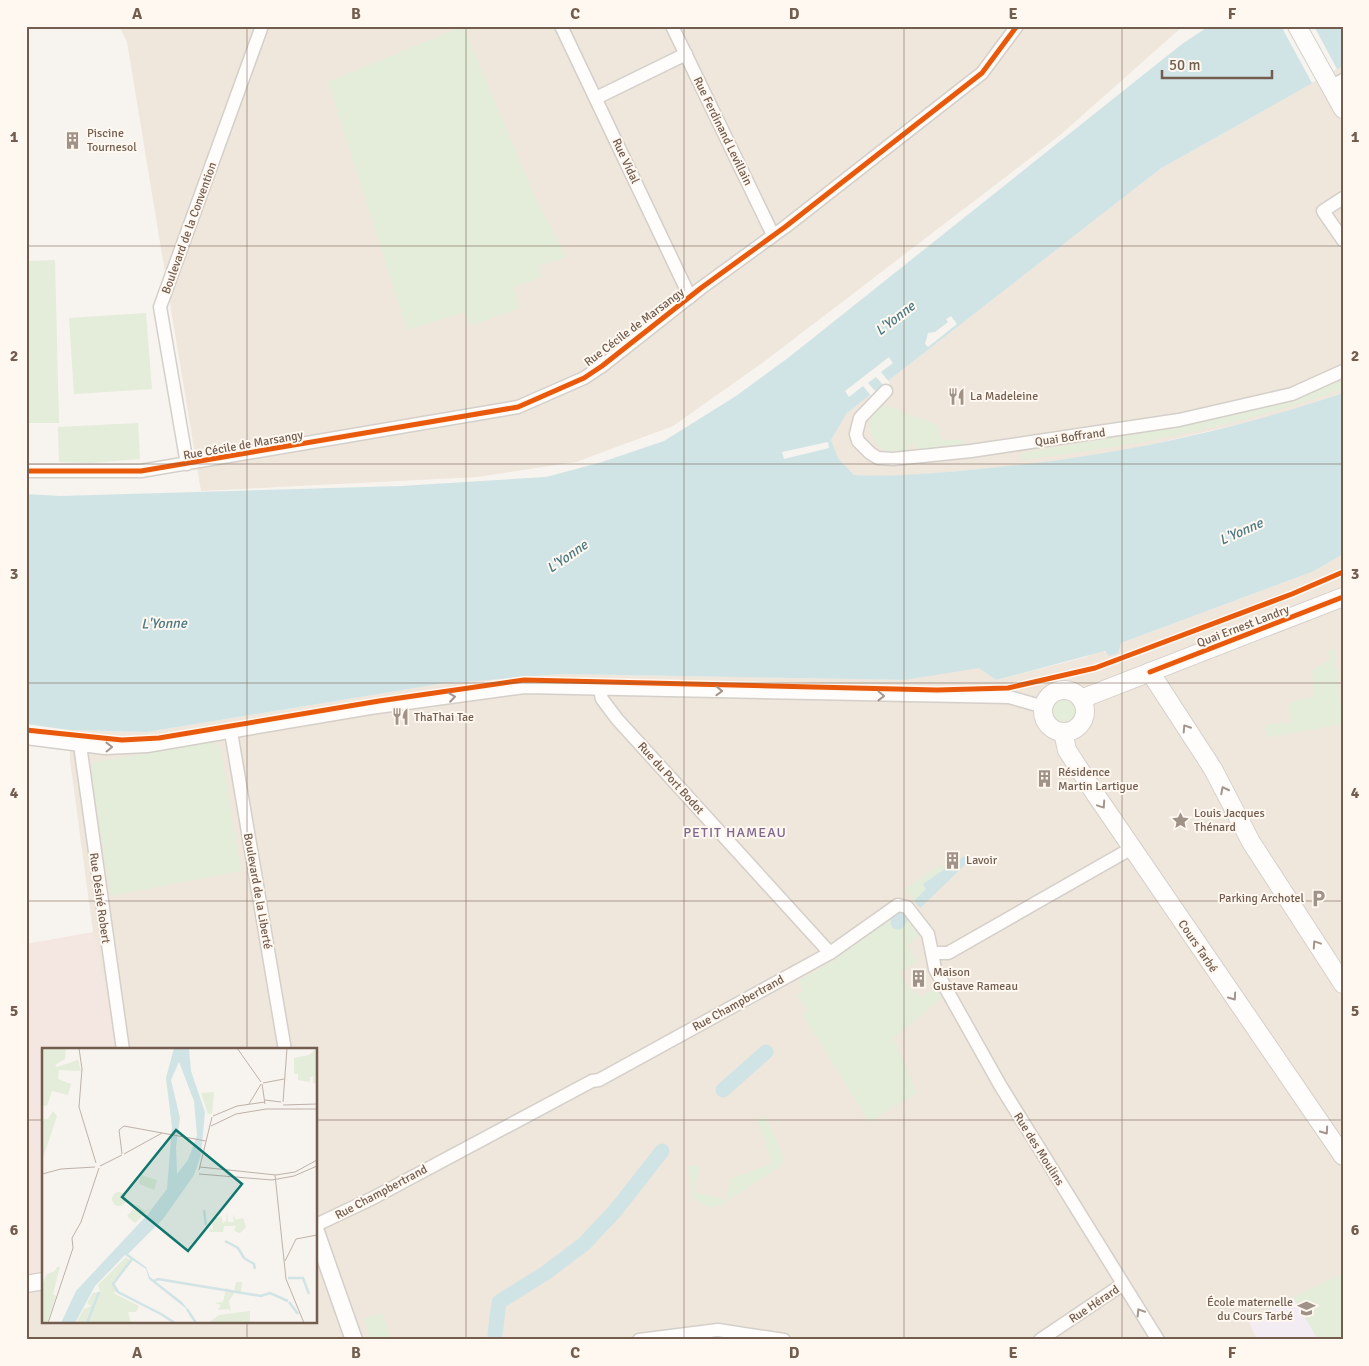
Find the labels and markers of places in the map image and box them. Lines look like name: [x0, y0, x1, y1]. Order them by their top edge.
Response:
place label: Piscine Tournesol: [87, 126, 137, 155]
building icon: Piscine Tournesol: [63, 130, 83, 150]
restaurant icon: La Madeleine: [946, 386, 966, 406]
place label: La Madeleine: [970, 389, 1038, 404]
restaurant icon: ThaThai Tae: [390, 707, 410, 727]
place label: ThaThai Tae: [414, 710, 474, 725]
place label: Résidence Martin Lartigue: [1058, 765, 1138, 794]
building icon: Résidence Martin Lartigue: [1034, 769, 1054, 789]
place label: Louis Jacques Thénard: [1194, 806, 1265, 835]
place icon: Louis Jacques Thénard: [1170, 810, 1190, 830]
building icon: Lavoir: [942, 850, 962, 870]
place label: Lavoir: [966, 853, 998, 868]
parking icon: Parking Archotel: [1308, 888, 1328, 908]
place label: Parking Archotel: [1219, 891, 1304, 906]
place label: Maison Gustave Rameau: [933, 965, 1018, 994]
building icon: Maison Gustave Rameau: [909, 969, 929, 989]
place label: École maternelle du Cours Tarbé: [1207, 1295, 1293, 1324]
school or university icon: École maternelle du Cours Tarbé: [1297, 1299, 1317, 1319]

